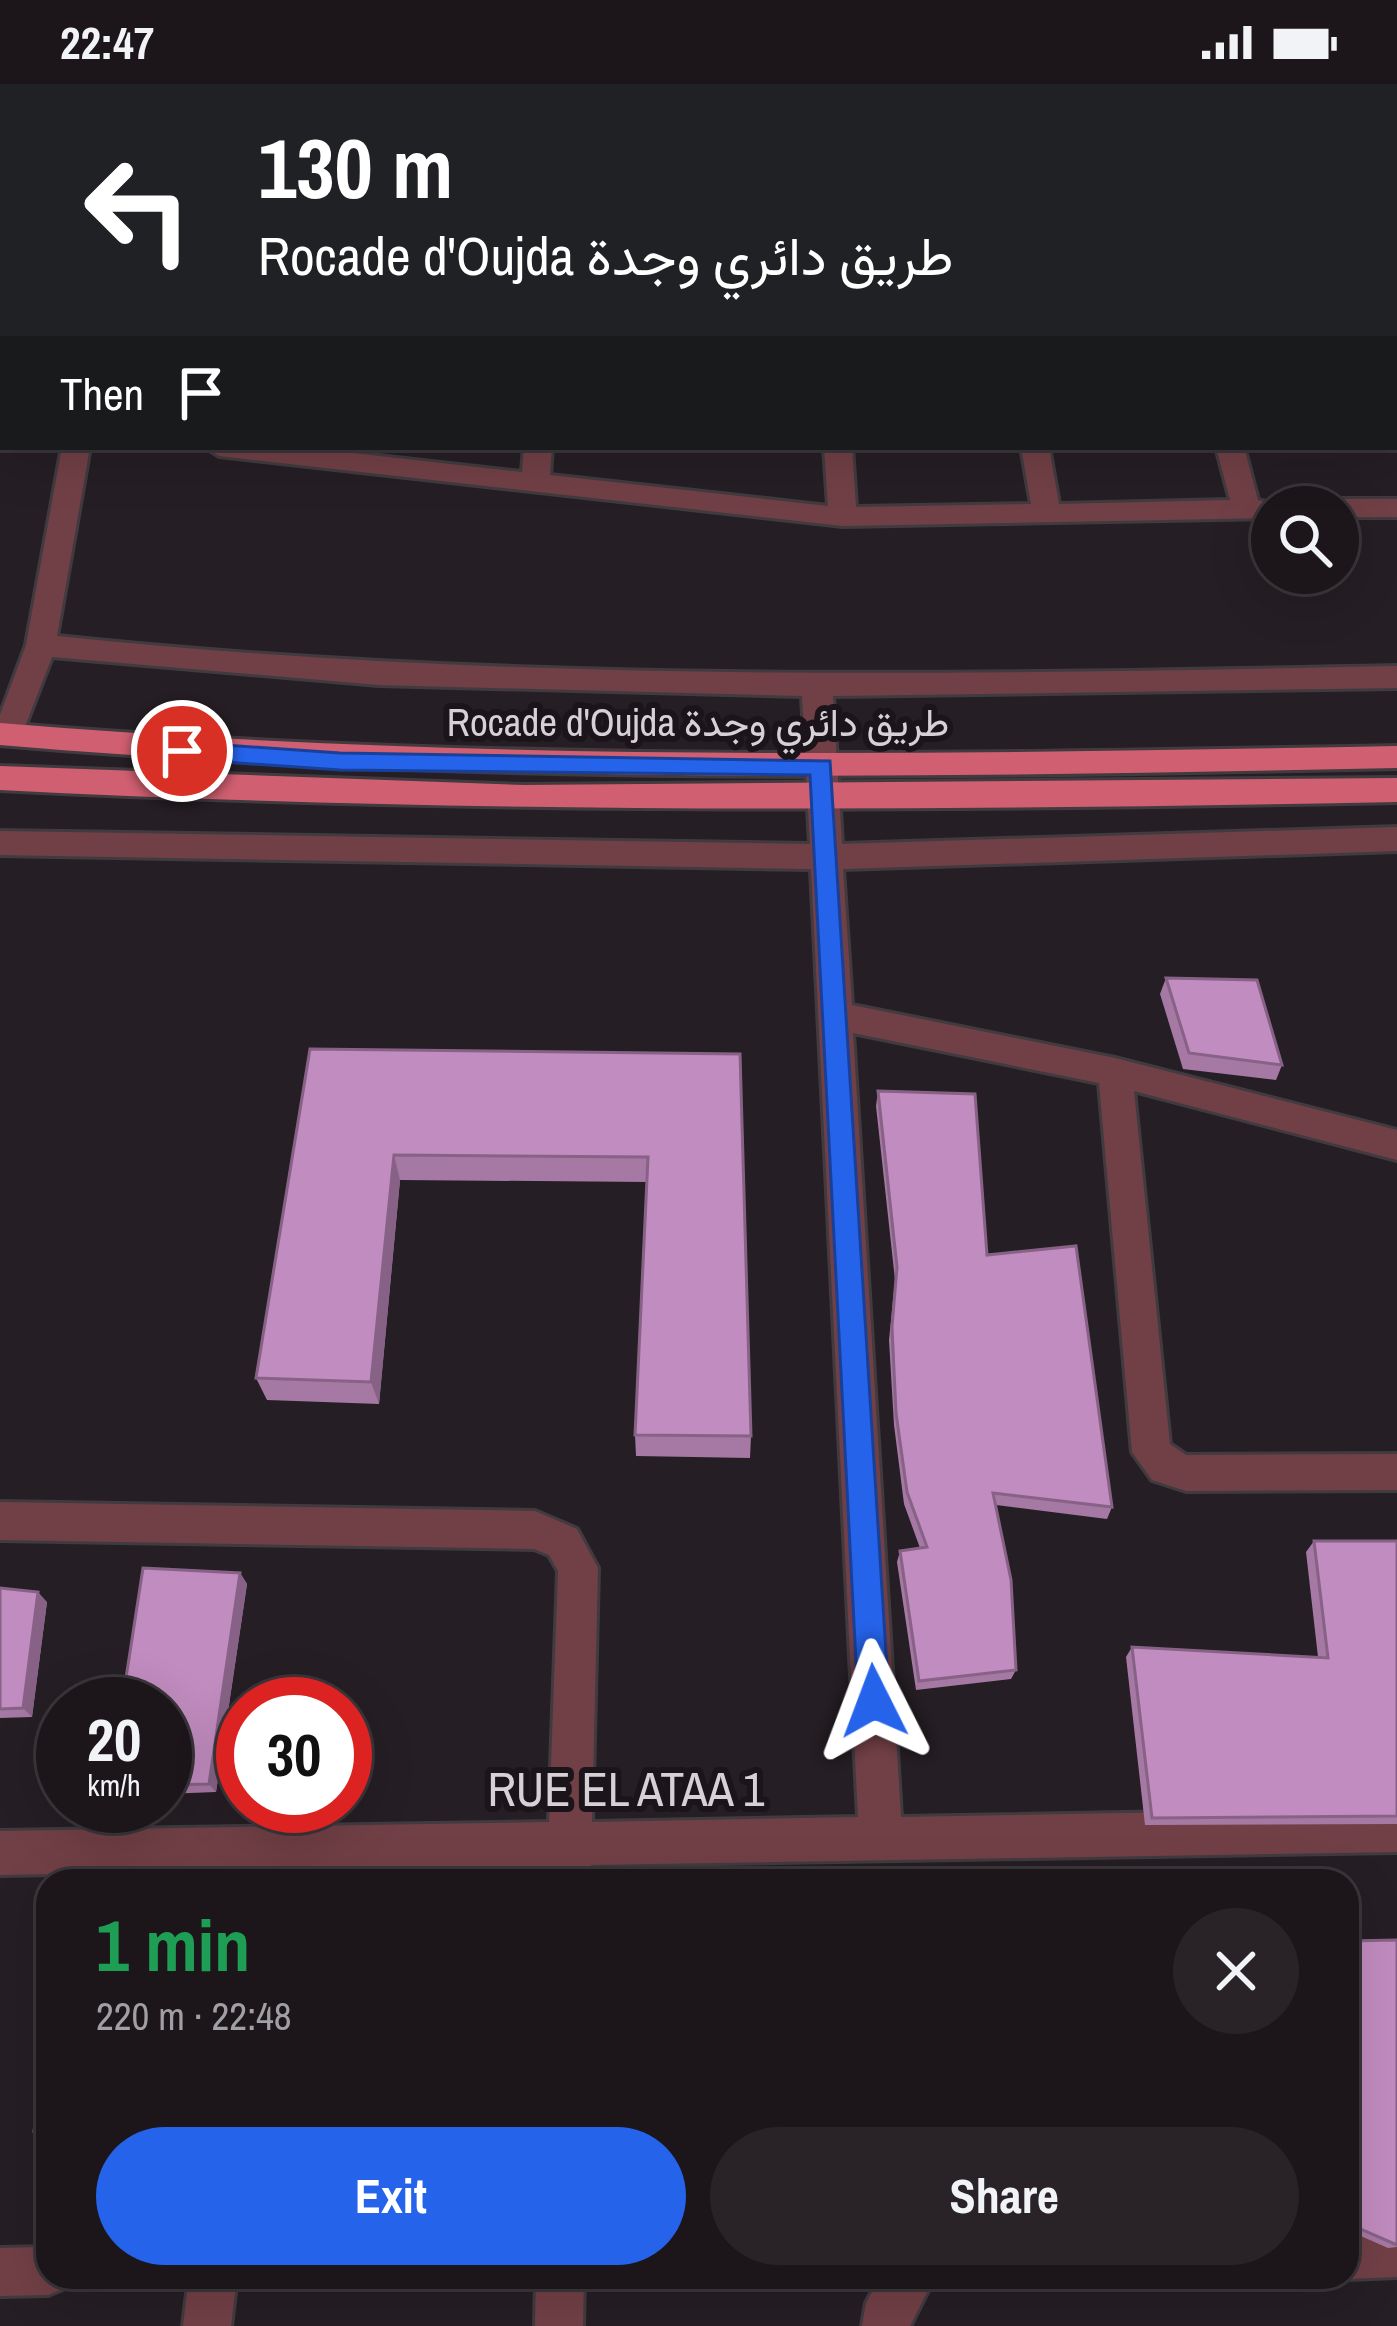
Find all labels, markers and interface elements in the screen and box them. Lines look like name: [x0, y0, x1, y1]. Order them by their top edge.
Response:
text: 22:47: [60, 12, 154, 73]
text: 130 m: [258, 111, 453, 224]
icon: left: [60, 132, 216, 288]
text: Rocade d'Oujda طريق دائري وجدة: [258, 219, 954, 292]
icon: arrive: [168, 360, 234, 426]
text: Then: [60, 363, 144, 424]
map controls: [1251, 486, 1359, 594]
button: search: [1251, 486, 1359, 594]
street label: Rocade d'Oujda طريق دائري وجدة: [447, 696, 949, 754]
pin: [131, 700, 233, 802]
icon: arrive: [149, 718, 215, 784]
position arrow: [811, 1638, 937, 1764]
speed limit sign: 30: [216, 1677, 372, 1833]
text: 20: [87, 1699, 141, 1780]
street label: RUE EL ATAA 1: [487, 1756, 765, 1821]
text: km/h: [87, 1765, 141, 1805]
text: 1 min: [96, 1896, 250, 1993]
button: close: [1173, 1908, 1299, 2034]
text: 220 m · 22:48: [96, 1990, 292, 2042]
button: Exit: [96, 2127, 686, 2265]
button: Share: [710, 2127, 1299, 2265]

